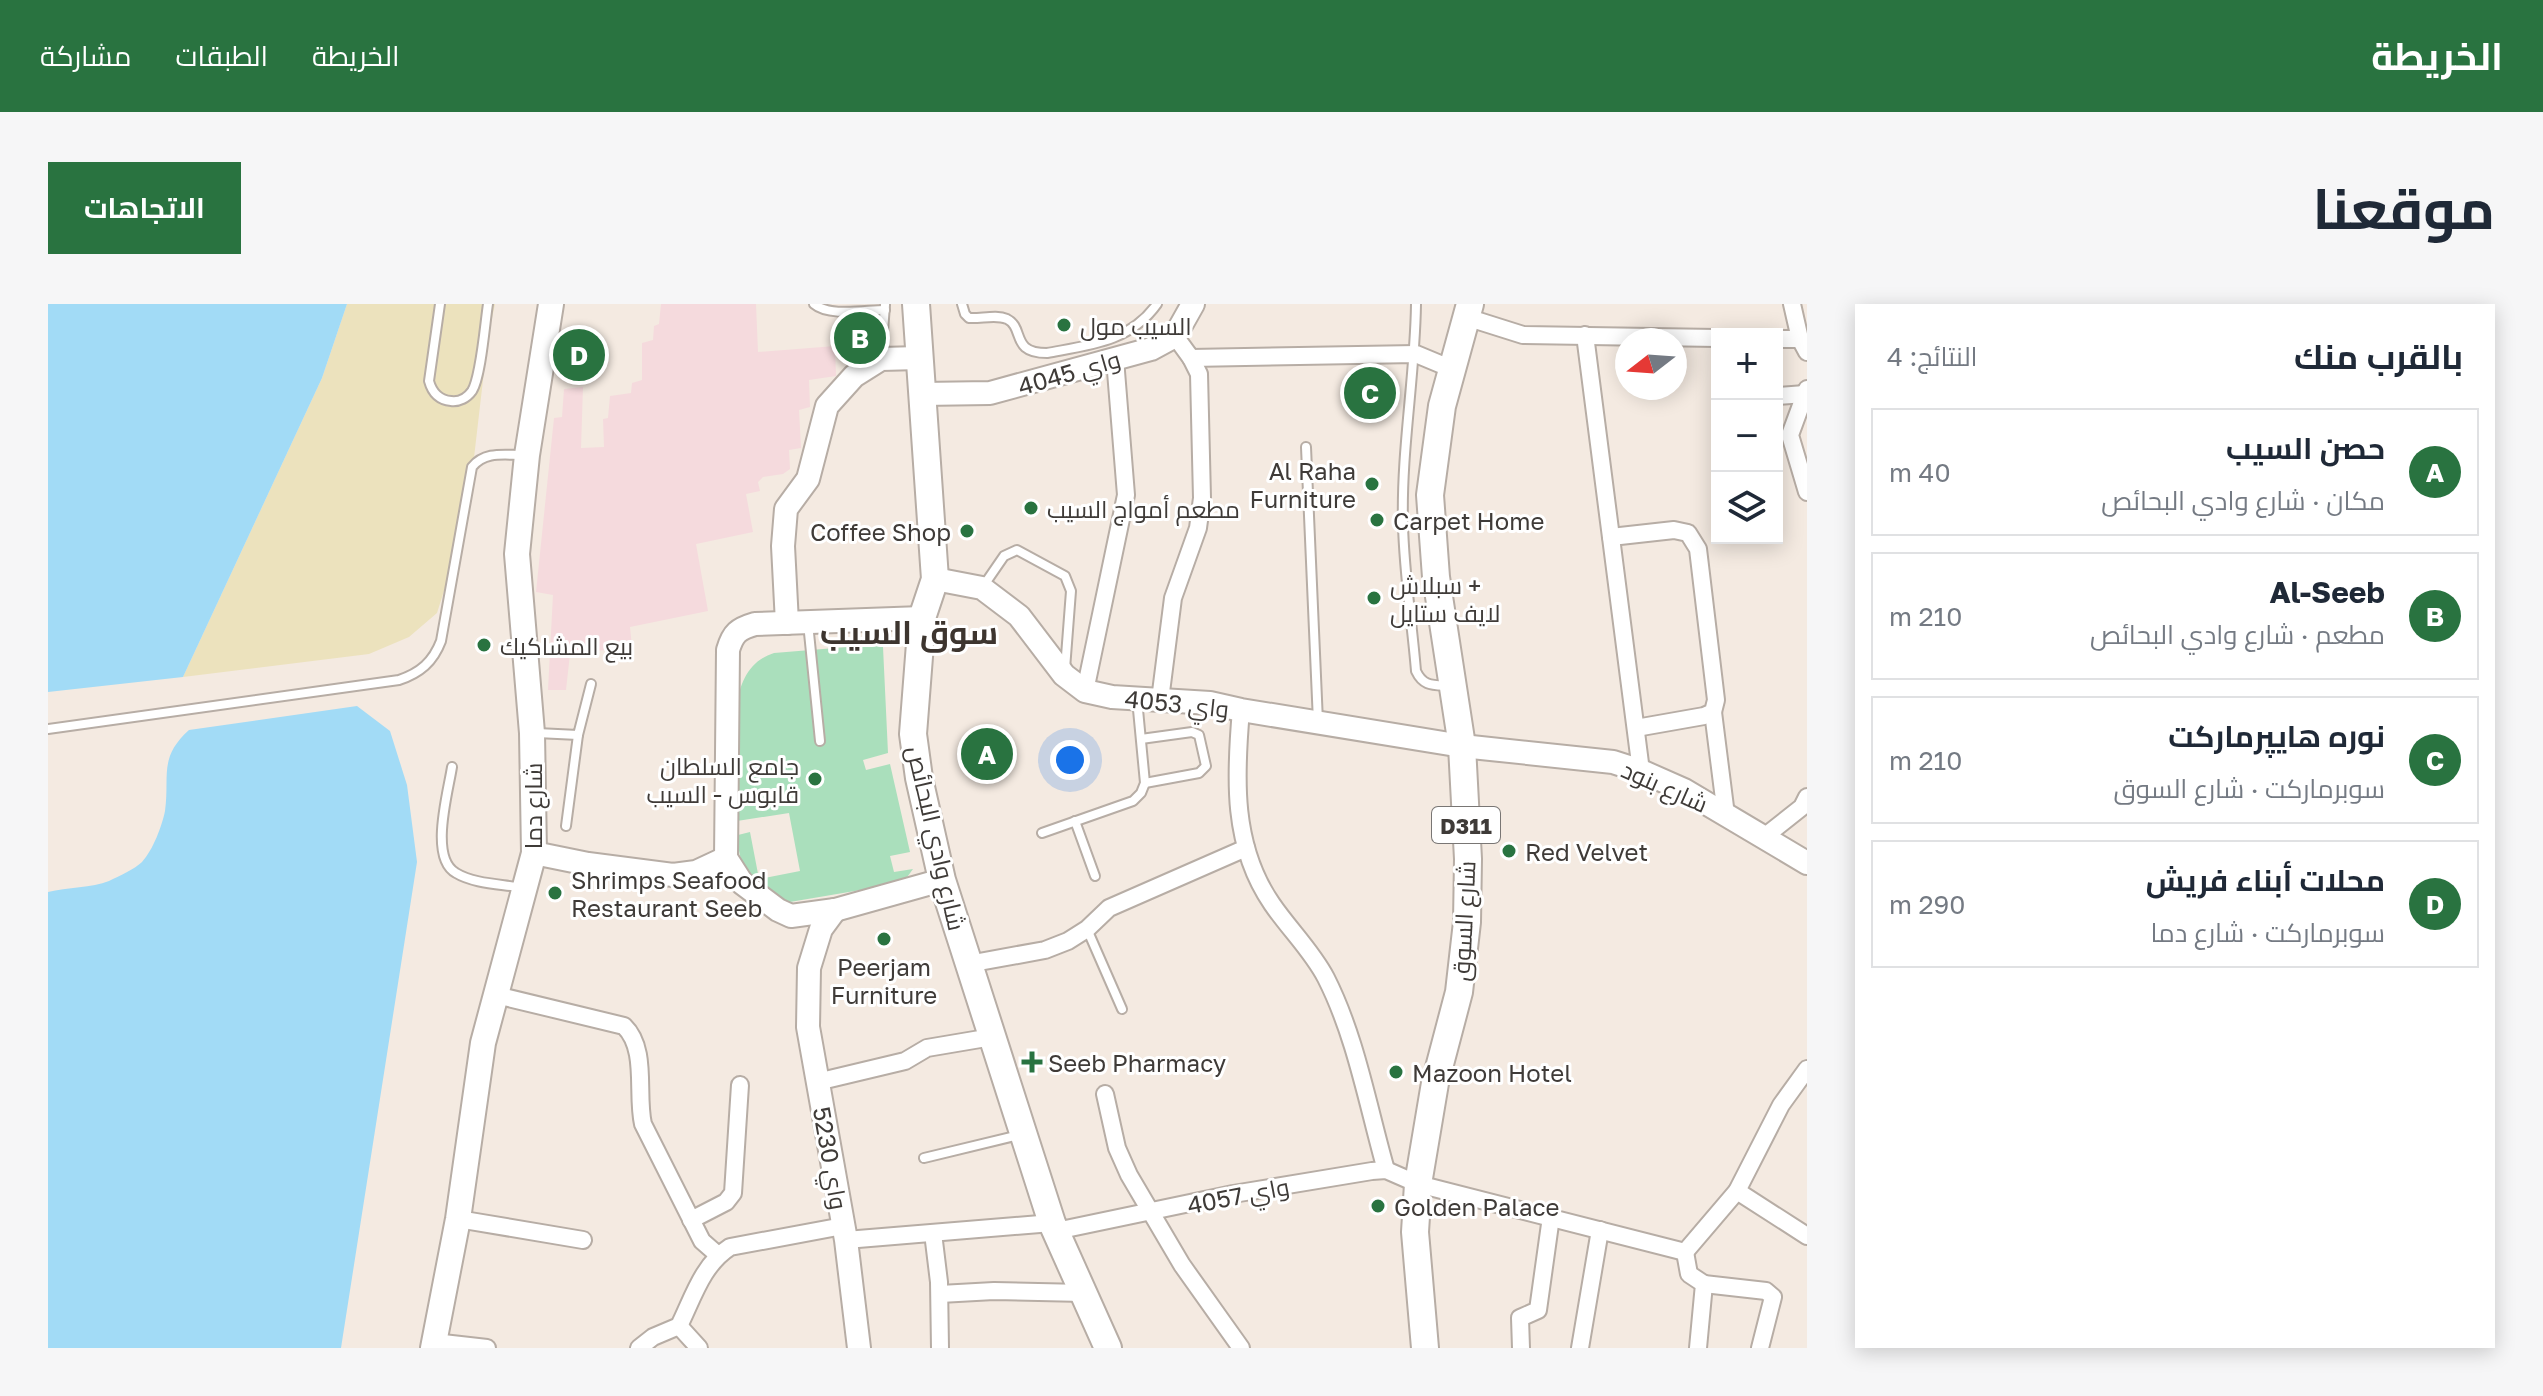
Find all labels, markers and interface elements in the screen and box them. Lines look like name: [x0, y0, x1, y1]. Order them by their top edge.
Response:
text: الخريطة: [2371, 33, 2503, 78]
text: مشاركة: [40, 39, 131, 72]
text: الطبقات: [175, 39, 268, 72]
text: الخريطة: [312, 39, 399, 72]
button: الاتجاهات: [48, 162, 241, 254]
text: موقعنا: [2312, 174, 2495, 241]
pin: B: [834, 308, 886, 368]
place label: السيب مول: [1080, 311, 1192, 341]
marker: السيب مول: [1055, 316, 1073, 334]
pin: D: [553, 325, 605, 385]
north arrow: [1615, 328, 1687, 400]
map controls: [1711, 328, 1783, 544]
button: +: [1711, 328, 1783, 400]
text: بالقرب منك: [2294, 336, 2463, 376]
text: النتائج: 4: [1887, 341, 1978, 372]
street label: واي 4045: [1014, 344, 1125, 405]
pin: C: [1344, 363, 1396, 423]
button: −: [1711, 400, 1783, 472]
text: حصن السيب: [2226, 430, 2385, 466]
place label: Al Raha Furniture: [1249, 456, 1356, 513]
text: 40 m: [1889, 457, 1951, 488]
text: A: [2426, 457, 2444, 488]
button: layers: [1711, 472, 1783, 544]
marker: Al Raha Furniture: [1363, 475, 1381, 493]
text: مكان · شارع وادي البحائص: [2101, 485, 2385, 516]
place label: مطعم أمواج السيب: [1047, 494, 1240, 526]
marker: مطعم أمواج السيب: [1022, 499, 1040, 517]
place label: Carpet Home: [1393, 506, 1544, 535]
marker: Carpet Home: [1368, 511, 1386, 529]
place label: Coffee Shop: [810, 517, 951, 546]
marker: Coffee Shop: [958, 522, 976, 540]
place label: سبلاش + لايف ستايل: [1390, 570, 1500, 628]
text: Al-Seeb: [2270, 574, 2385, 610]
marker: سبلاش + لايف ستايل: [1365, 589, 1383, 607]
text: 210 m: [1889, 601, 1962, 632]
text: B: [2426, 601, 2444, 632]
district label: سوق السيب: [820, 613, 998, 653]
text: مطعم · شارع وادي البحائص: [2090, 619, 2385, 650]
place label: بيع المشاكيك: [500, 631, 633, 663]
marker: بيع المشاكيك: [475, 636, 493, 654]
street label: واي 4053: [1123, 683, 1230, 728]
text: نوره هايپرماركت: [2168, 718, 2385, 754]
pin: A: [961, 724, 1013, 784]
your location: [1050, 740, 1090, 780]
street label: شارع وادي البحائص: [897, 743, 972, 934]
text: 210 m: [1889, 745, 1962, 776]
text: C: [2426, 745, 2444, 776]
place label: جامع السلطان قابوس - السيب: [647, 751, 799, 809]
street label: شارع بنود: [1616, 754, 1713, 821]
street label: شارع دما: [518, 763, 550, 849]
marker: جامع السلطان قابوس - السيب: [806, 770, 824, 788]
text: سوبرماركت · شارع السوق: [2113, 773, 2385, 804]
road number: D311: [1432, 807, 1500, 843]
place label: Red Velvet: [1525, 837, 1648, 866]
marker: Red Velvet: [1500, 842, 1518, 860]
street label: شارع السوق: [1445, 860, 1484, 982]
text: محلات أبناء فريش: [2146, 862, 2385, 898]
place label: Shrimps Seafood Restaurant Seeb: [571, 865, 767, 922]
marker: Shrimps Seafood Restaurant Seeb: [546, 884, 564, 902]
text: 290 m: [1889, 889, 1965, 920]
text: D: [2426, 889, 2444, 920]
text: سوبرماركت · شارع دما: [2150, 917, 2385, 948]
marker: Peerjam Furniture: [875, 930, 893, 948]
place label: Peerjam Furniture: [831, 952, 937, 1009]
place label: Seeb Pharmacy: [1048, 1048, 1226, 1077]
marker: Seeb Pharmacy: [1023, 1053, 1041, 1071]
place label: Mazoon Hotel: [1412, 1058, 1572, 1087]
marker: Mazoon Hotel: [1387, 1063, 1405, 1081]
street label: واي 5230: [803, 1104, 854, 1213]
street label: واي 4057: [1185, 1171, 1292, 1224]
place label: Golden Palace: [1394, 1192, 1559, 1221]
marker: Golden Palace: [1369, 1197, 1387, 1215]

